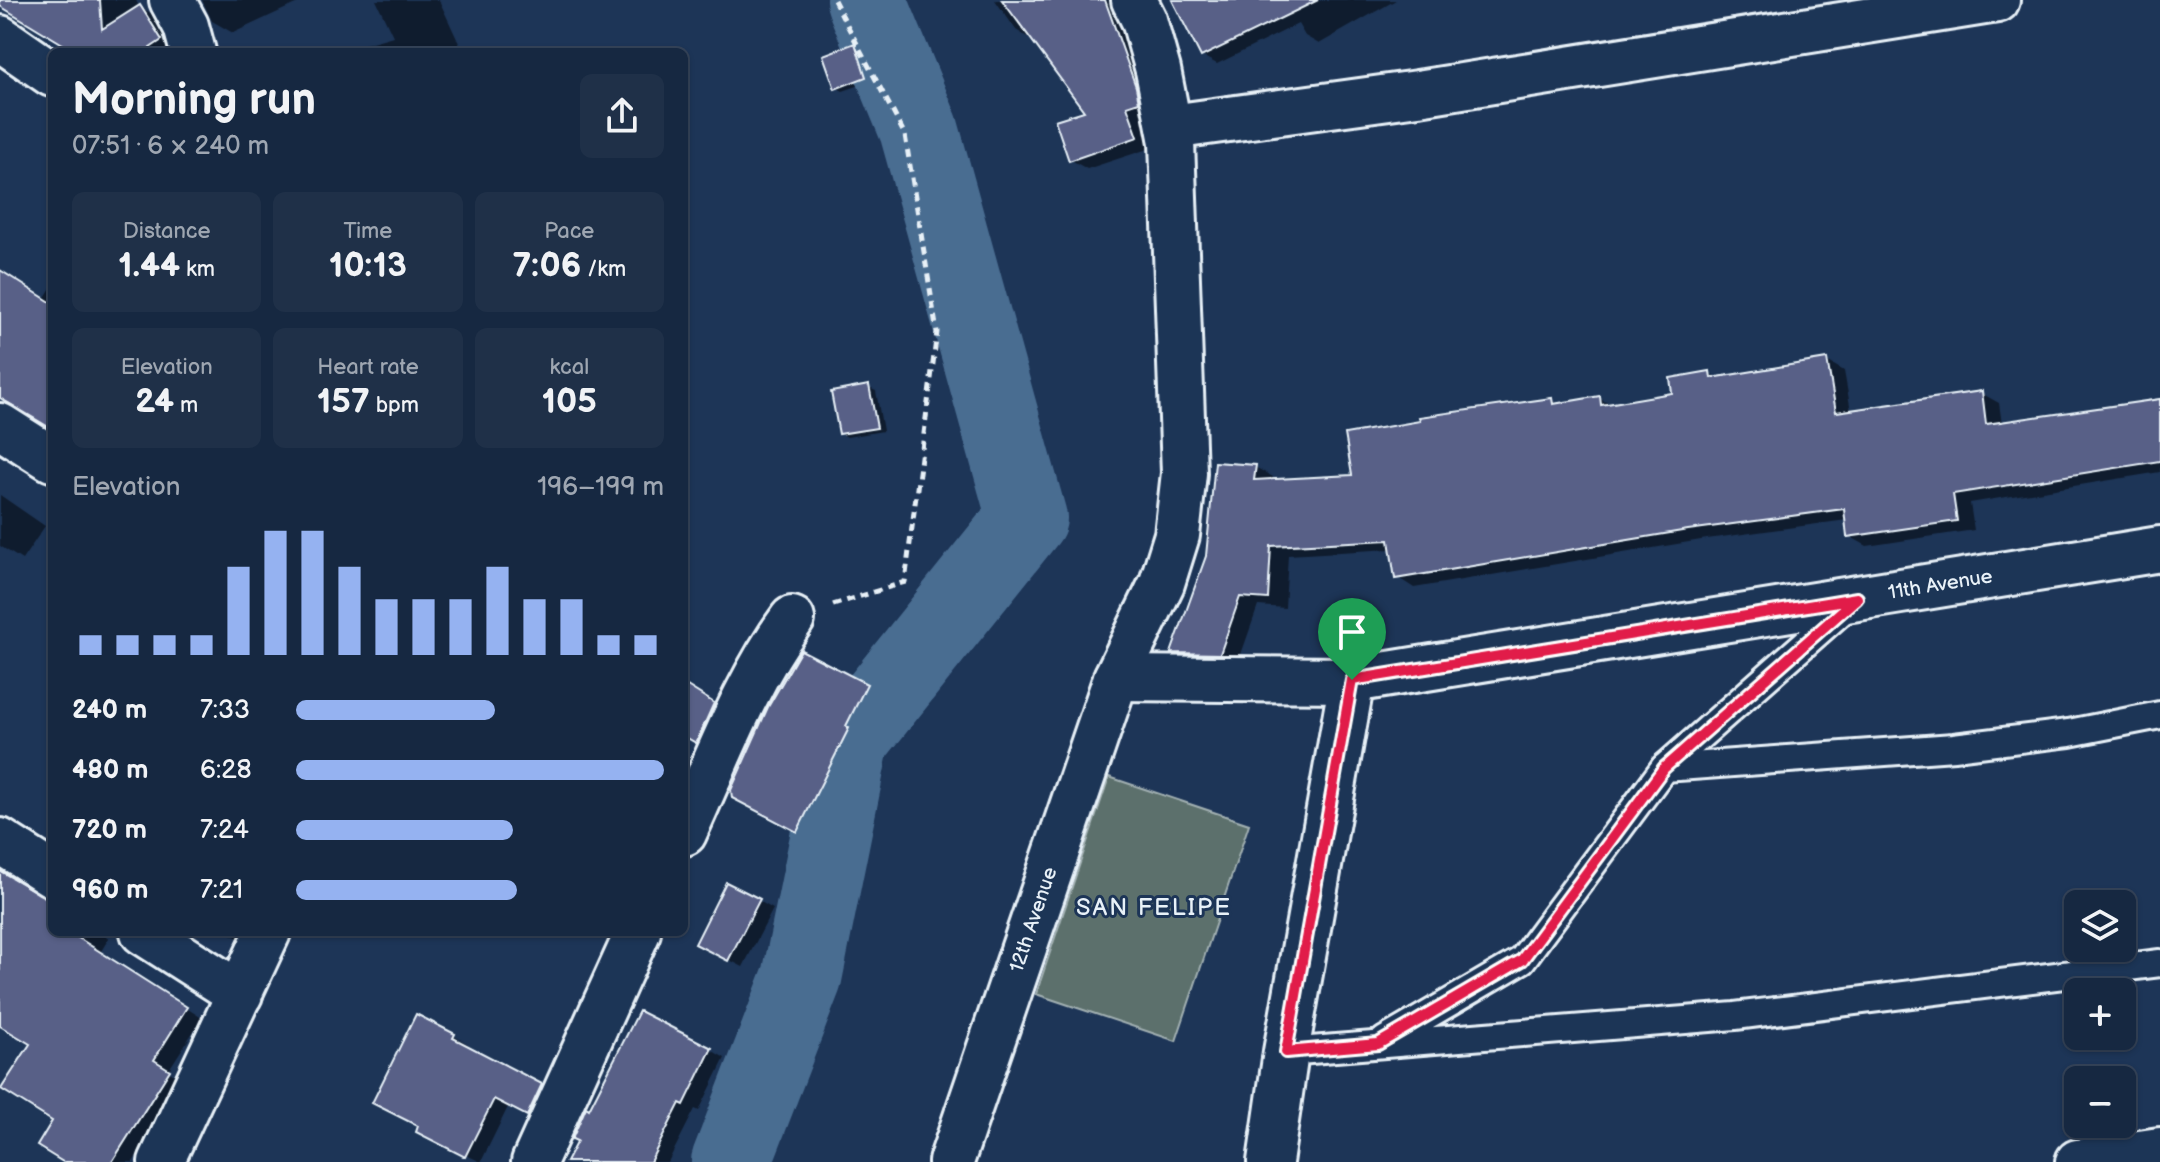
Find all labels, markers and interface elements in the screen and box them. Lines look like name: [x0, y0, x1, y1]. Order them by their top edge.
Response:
text: Morning run: [72, 74, 316, 127]
button: share: [580, 74, 664, 158]
text: 07:51 · 6 × 240 m: [72, 131, 269, 162]
text: Distance: [123, 218, 211, 245]
text: Time: [344, 218, 392, 245]
text: Pace: [544, 218, 594, 245]
text: 1.44: [118, 245, 180, 286]
text: 10:13: [329, 245, 407, 286]
text: 7:06: [513, 245, 581, 286]
text: km: [180, 256, 215, 283]
text: /km: [581, 256, 626, 283]
text: Elevation: [121, 354, 213, 381]
text: Heart rate: [317, 354, 419, 381]
text: kcal: [550, 354, 589, 381]
text: 24: [135, 381, 174, 422]
text: 157: [317, 381, 370, 422]
text: 105: [542, 381, 597, 422]
text: m: [174, 392, 198, 419]
text: bpm: [370, 392, 419, 419]
text: Elevation: [72, 472, 180, 503]
text: 196–199 m: [537, 472, 664, 503]
street label: 11th Avenue: [1886, 564, 1994, 605]
pin: [1318, 598, 1386, 680]
icon: arrive: [1330, 610, 1374, 654]
text: 240 m: [72, 695, 147, 726]
text: 7:33: [200, 695, 250, 726]
text: 480 m: [72, 755, 148, 786]
text: 6:28: [200, 755, 252, 786]
text: 720 m: [72, 815, 147, 846]
text: 7:24: [200, 815, 249, 846]
street label: 12th Avenue: [1005, 864, 1063, 975]
text: 960 m: [72, 875, 148, 906]
text: 7:21: [200, 875, 243, 906]
map controls: [2064, 890, 2136, 1138]
button: layers: [2064, 890, 2136, 962]
district label: SAN FELIPE: [1076, 893, 1232, 922]
button: +: [2064, 978, 2136, 1050]
button: −: [2064, 1066, 2136, 1138]

